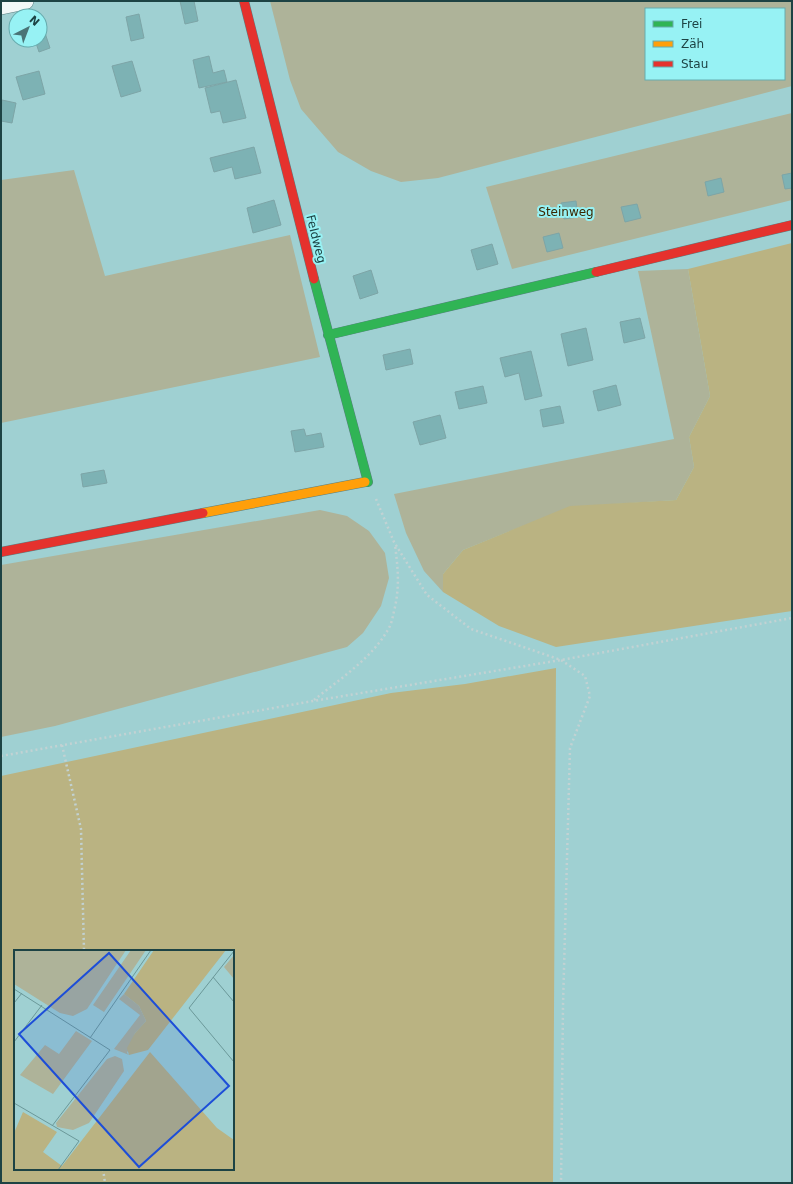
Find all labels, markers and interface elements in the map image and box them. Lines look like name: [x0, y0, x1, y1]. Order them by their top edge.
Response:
north arrow: [8, 8, 48, 48]
legend: [645, 8, 785, 80]
text: N: [27, 13, 42, 29]
text: Frei: [681, 17, 702, 31]
text: Zäh: [681, 37, 704, 51]
text: Stau: [681, 57, 708, 71]
park label: Steinweg: [538, 205, 594, 219]
street label: Feldweg: [303, 213, 329, 265]
inset map: [14, 950, 234, 1170]

